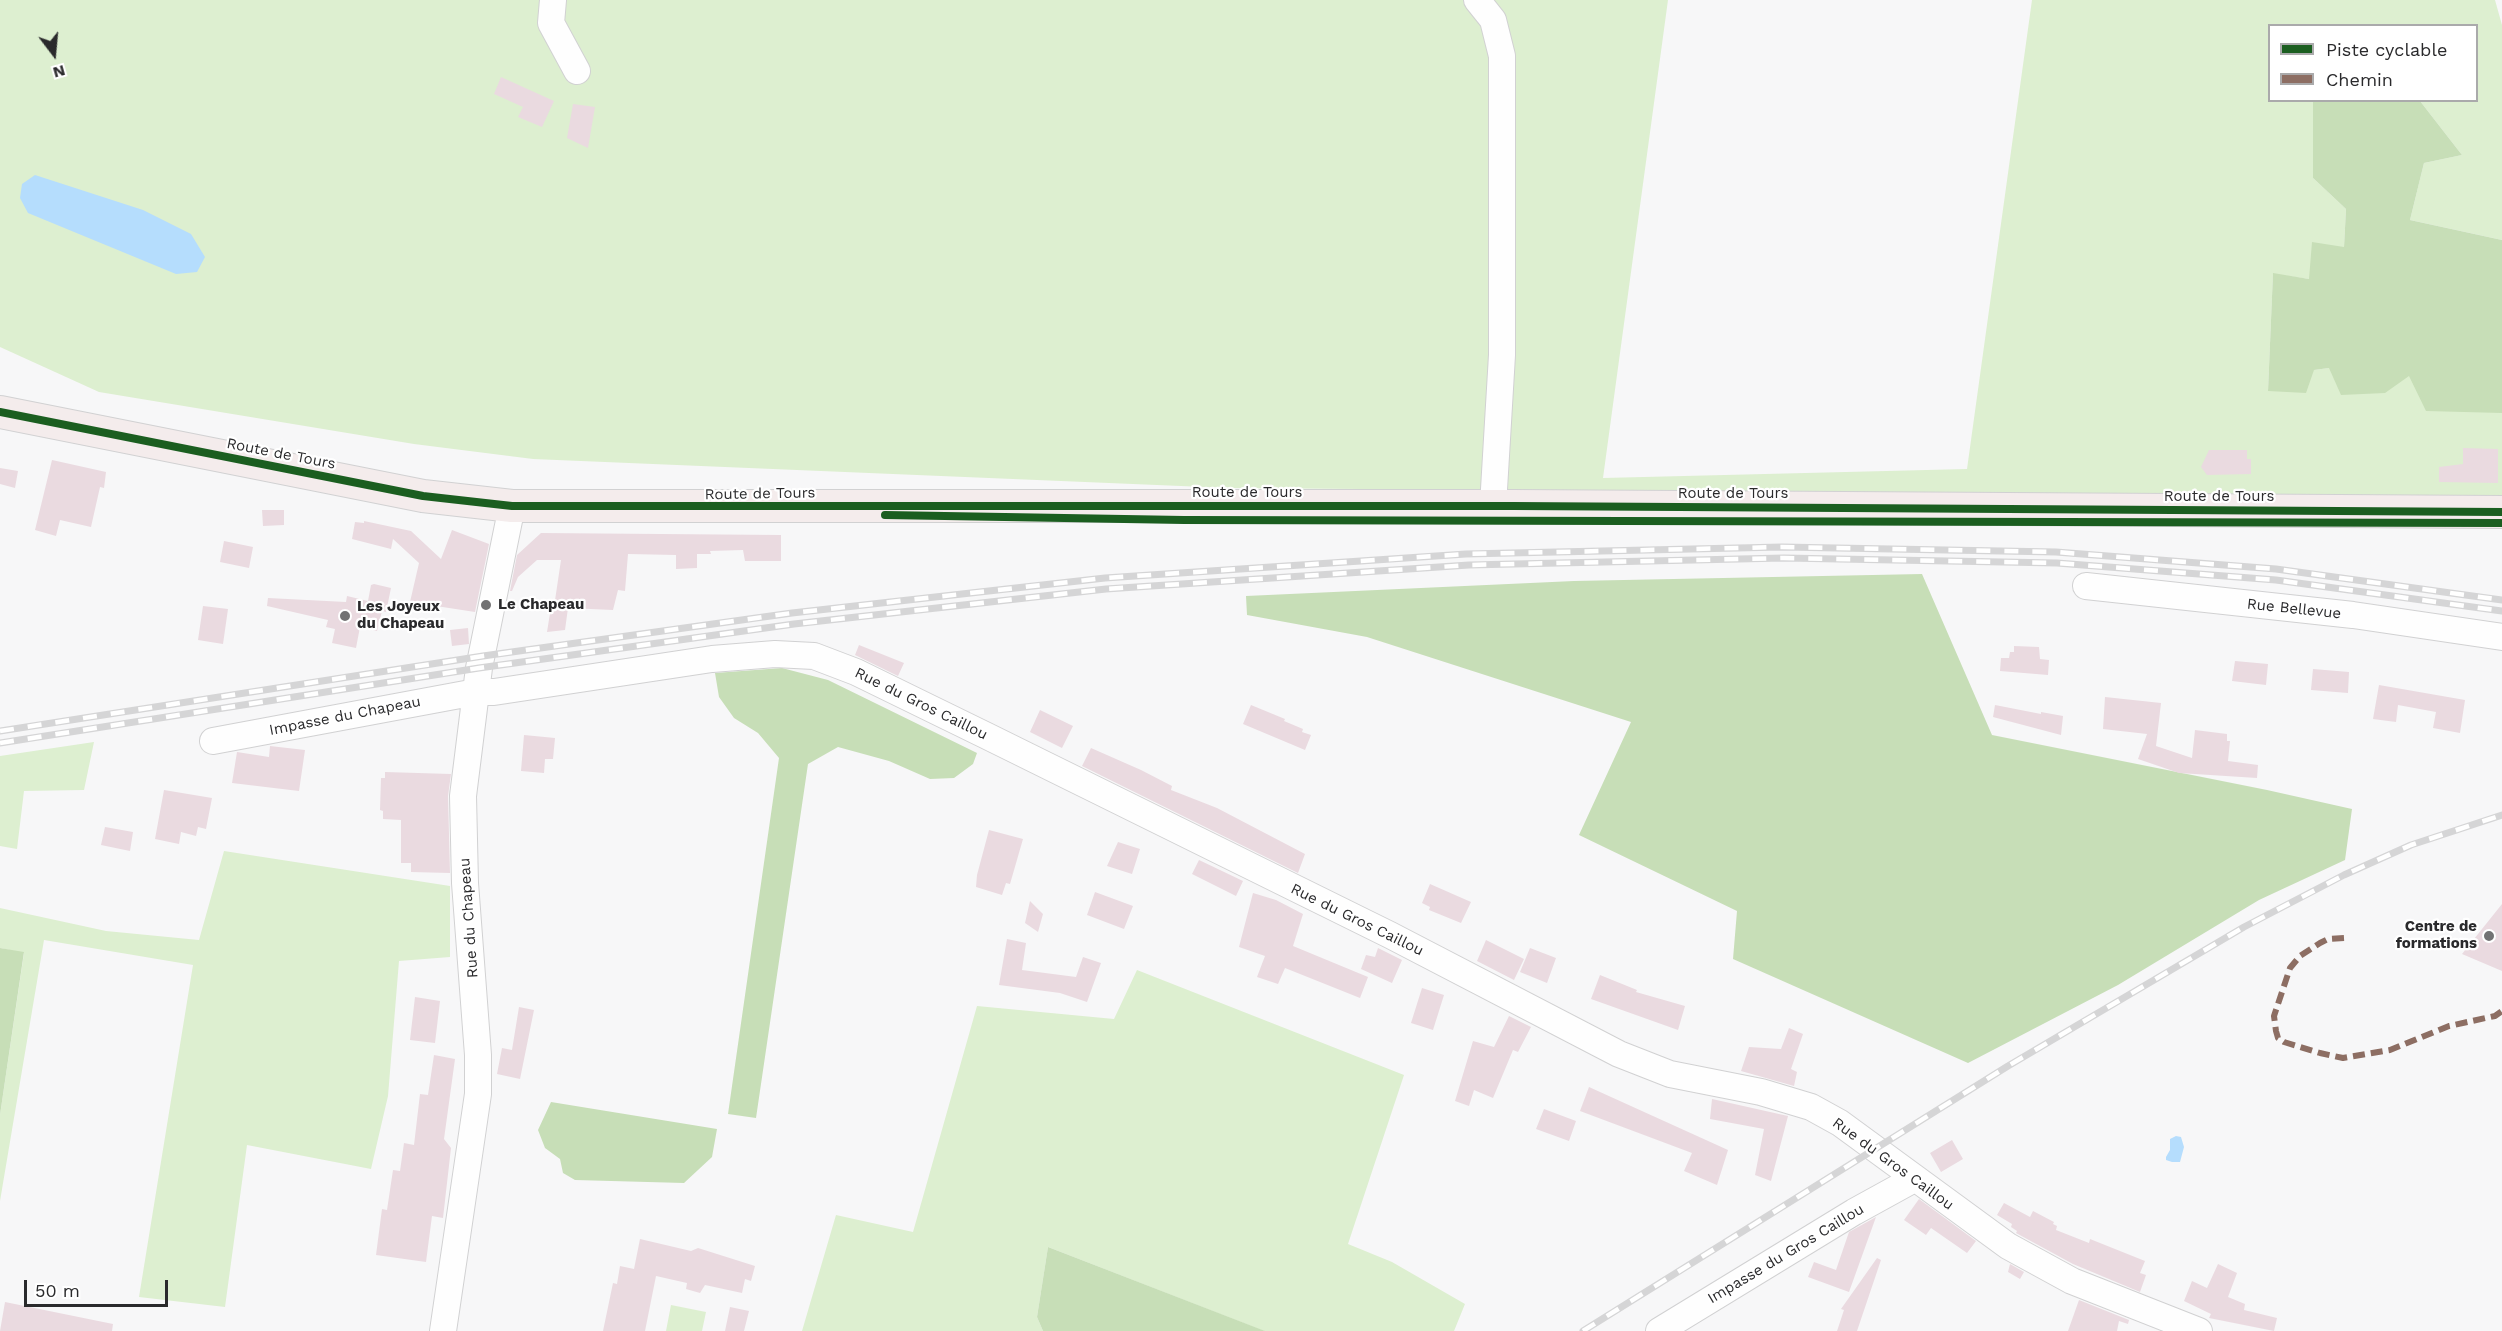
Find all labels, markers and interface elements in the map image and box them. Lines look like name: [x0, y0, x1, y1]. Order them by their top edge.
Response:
north arrow: [24, 24, 84, 84]
legend: [2268, 24, 2478, 102]
text: Piste cyclable: [2326, 39, 2447, 60]
text: N: [51, 61, 67, 83]
text: Chemin: [2326, 69, 2393, 90]
street label: Route de Tours: [225, 435, 337, 473]
street label: Route de Tours: [705, 484, 815, 504]
street label: Route de Tours: [1192, 484, 1302, 502]
street label: Route de Tours: [1678, 485, 1788, 503]
street label: Route de Tours: [2164, 488, 2274, 506]
street label: Rue Bellevue: [2246, 595, 2342, 623]
place label: Le Chapeau: [498, 596, 584, 614]
place label: Les Joyeux du Chapeau: [357, 598, 444, 633]
marker: Le Chapeau: [479, 598, 493, 612]
marker: Les Joyeux du Chapeau: [338, 609, 352, 623]
street label: Rue du Gros Caillou: [852, 664, 990, 744]
street label: Impasse du Chapeau: [268, 692, 422, 740]
street label: Rue du Chapeau: [456, 857, 482, 979]
street label: Rue du Gros Caillou: [1288, 880, 1426, 960]
place label: Centre de formations: [2396, 918, 2477, 953]
marker: Centre de formations: [2482, 929, 2496, 943]
street label: Rue du Gros Caillou: [1829, 1114, 1957, 1214]
street label: Impasse du Gros Caillou: [1705, 1200, 1867, 1308]
scale bar: [27, 1268, 171, 1306]
text: 50 m: [35, 1280, 80, 1301]

